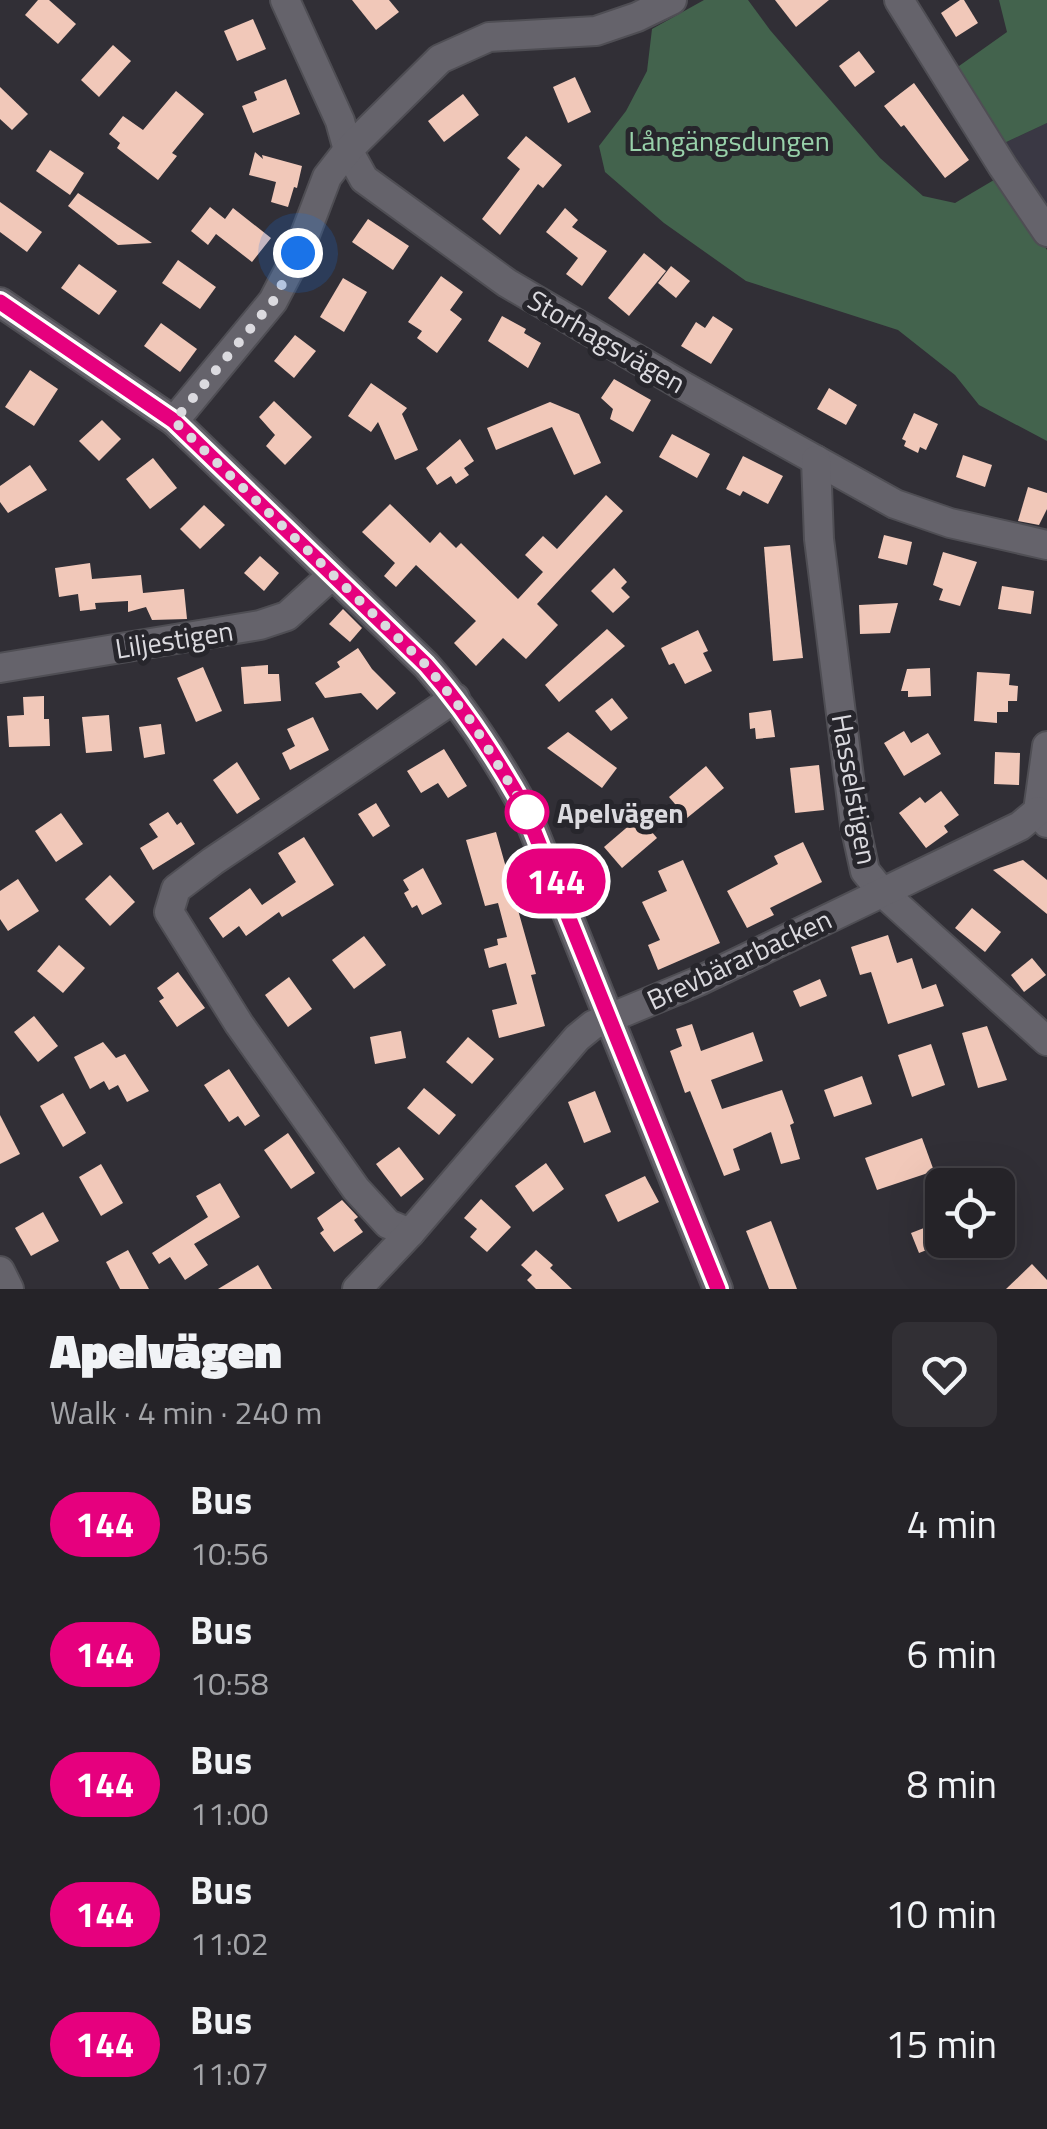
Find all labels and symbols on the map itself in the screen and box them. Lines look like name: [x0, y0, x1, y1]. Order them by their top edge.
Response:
park label: Långängsdungen: [628, 119, 830, 162]
your location: [273, 228, 323, 278]
street label: Storhagsvägen: [520, 278, 694, 404]
street label: Liljestigen: [112, 608, 236, 670]
street label: Hasselstigen: [821, 710, 889, 868]
marker: Apelvägen: [506, 791, 548, 833]
place label: Apelvägen: [557, 791, 684, 834]
line badge: 144: [498, 848, 614, 914]
street label: Brevbärarbacken: [640, 897, 838, 1021]

